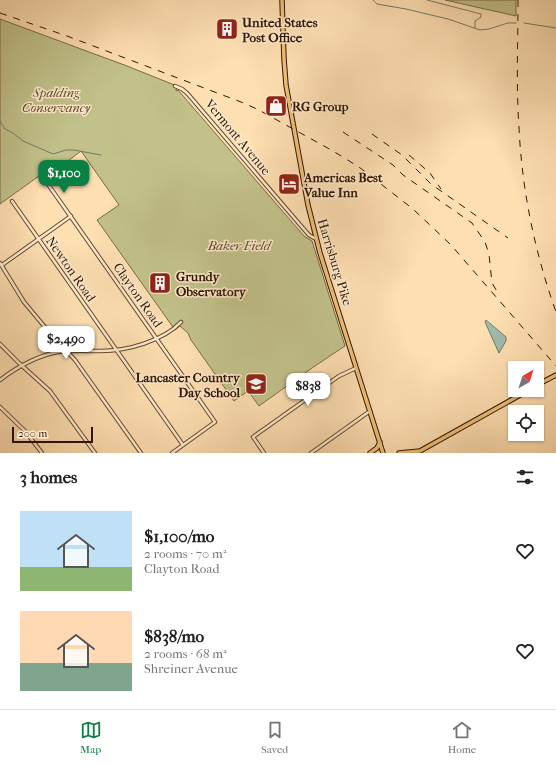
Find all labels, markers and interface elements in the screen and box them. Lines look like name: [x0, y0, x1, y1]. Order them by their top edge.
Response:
place label: United States Post Office: [241, 15, 318, 45]
building icon: United States Post Office: [214, 16, 240, 42]
park label: Spalding Conservancy: [22, 85, 91, 115]
shop icon: RG Group: [263, 93, 289, 119]
street label: Vermont Avenue: [201, 95, 274, 178]
place label: RG Group: [292, 99, 349, 115]
pin: $1,100: [31, 160, 97, 194]
text: $1,100: [47, 165, 81, 180]
place label: Americas Best Value Inn: [303, 170, 383, 200]
hotel icon: Americas Best Value Inn: [276, 171, 302, 197]
street label: Harrisburg Pike: [315, 217, 355, 308]
street label: Newton Road: [43, 234, 99, 305]
park label: Baker Field: [207, 238, 273, 253]
street label: Clayton Road: [110, 260, 166, 331]
place label: Grundy Observatory: [176, 269, 247, 300]
building icon: Grundy Observatory: [147, 270, 173, 296]
pin: $2,490: [33, 326, 99, 360]
text: $2,490: [47, 331, 85, 346]
north arrow: [508, 361, 544, 397]
map controls: [508, 361, 544, 441]
place label: Lancaster Country Day School: [136, 370, 241, 401]
school or university icon: Lancaster Country Day School: [243, 371, 269, 397]
pin: $838: [284, 373, 332, 407]
text: $838: [295, 378, 321, 393]
button: locate: [508, 405, 544, 441]
scale bar: [12, 425, 93, 444]
text: 200 m: [18, 427, 47, 440]
icon: filters: [514, 466, 536, 488]
text: 3 homes: [20, 467, 77, 487]
text: $1,100/mo: [144, 526, 215, 546]
icon: home: [52, 527, 100, 575]
icon: heart: [514, 540, 536, 562]
text: 2 rooms · 70 m²: [144, 546, 227, 561]
text: Clayton Road: [144, 561, 220, 576]
text: $838/mo: [144, 626, 204, 646]
icon: home: [52, 627, 100, 675]
icon: heart: [514, 640, 536, 662]
text: 2 rooms · 68 m²: [144, 646, 227, 661]
text: Shreiner Avenue: [144, 661, 238, 676]
tab: Map: [80, 719, 102, 756]
tab: Saved: [261, 719, 288, 756]
tab: Home: [448, 719, 476, 756]

